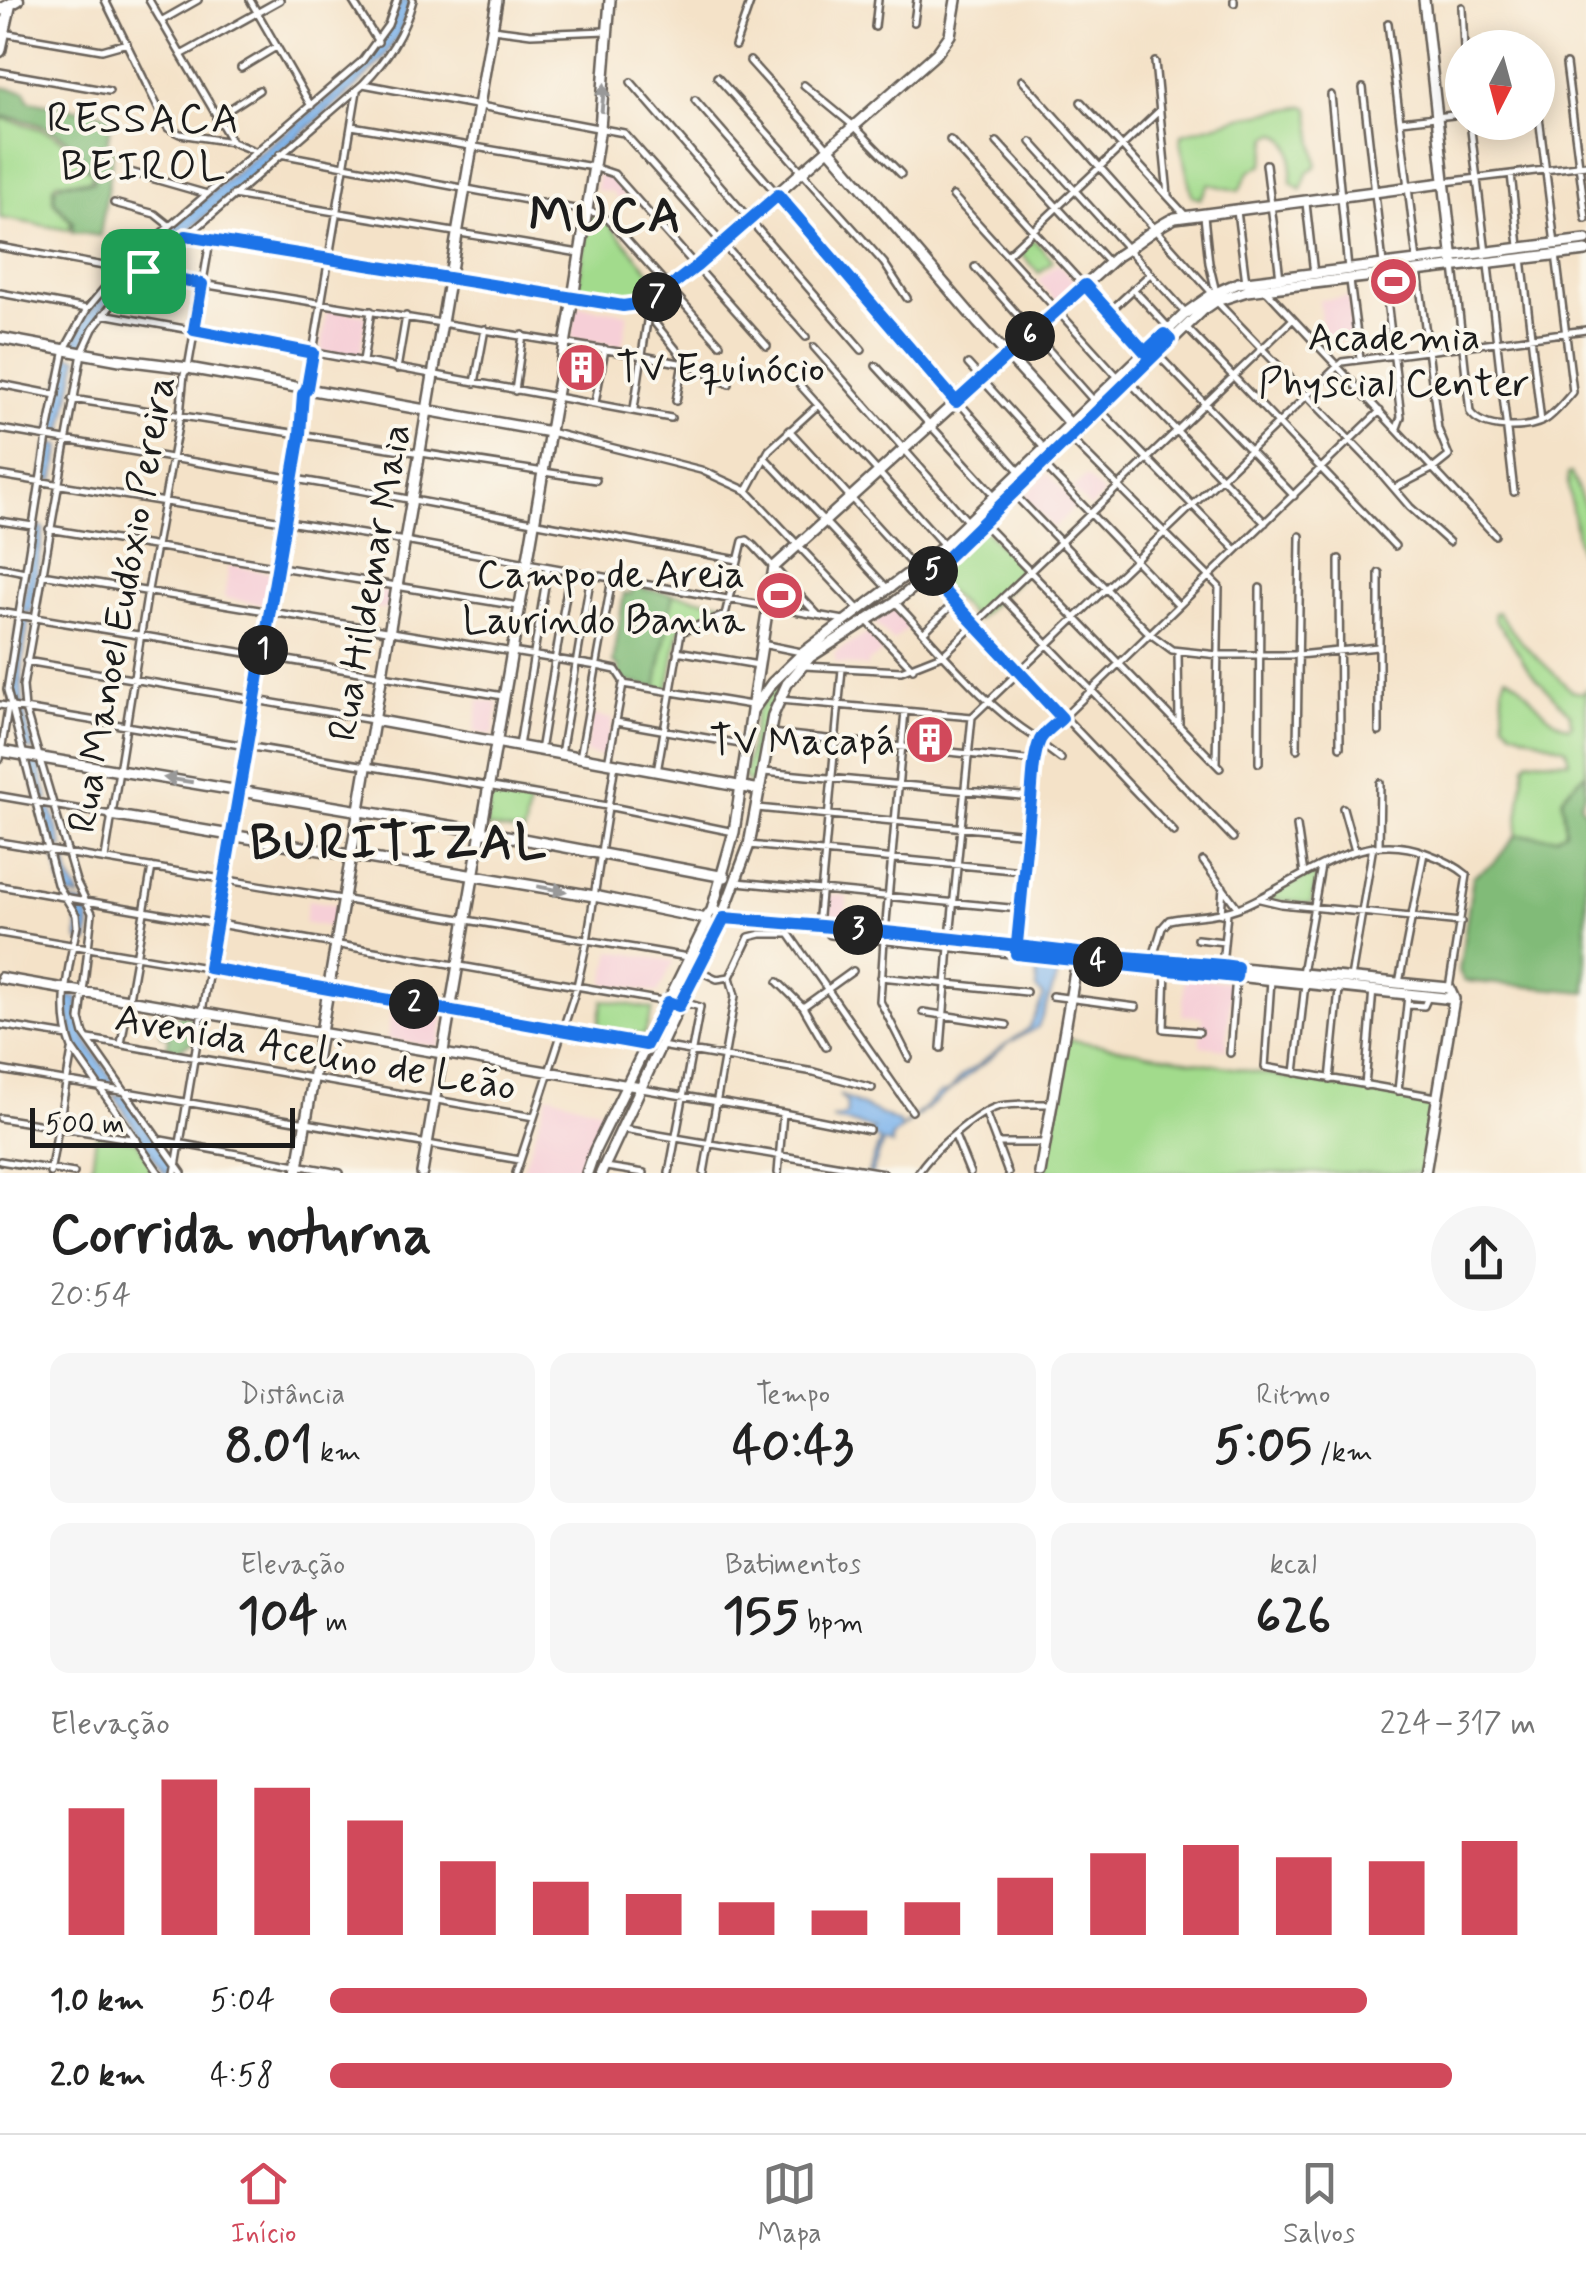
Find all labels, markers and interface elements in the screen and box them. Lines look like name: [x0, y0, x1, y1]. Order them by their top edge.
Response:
north arrow: [1445, 30, 1555, 140]
map controls: [1445, 30, 1555, 140]
one-way arrow: [596, 81, 612, 113]
district label: RESSACA BEIROL: [47, 93, 241, 196]
district label: MUCA: [529, 184, 683, 250]
pin: [101, 229, 186, 314]
icon: arrive: [116, 244, 171, 299]
sports icon: Academia Physcial Center: [1368, 255, 1420, 307]
pin: 7: [632, 272, 682, 322]
text: 7: [649, 278, 666, 315]
pin: 6: [1005, 311, 1055, 361]
place label: Academia Physcial Center: [1258, 313, 1530, 411]
text: 6: [1023, 317, 1037, 354]
building icon: TV Equinócio: [555, 341, 607, 393]
place label: TV Equinócio: [616, 344, 825, 396]
street label: Rua Manoel Eudóxio Pereira: [57, 372, 189, 837]
street label: Rua Hildemar Maia: [317, 420, 424, 745]
pin: 5: [908, 546, 958, 596]
place label: Campo de Areia Laurindo Banha: [462, 550, 746, 648]
text: 5: [925, 552, 941, 589]
sports icon: Campo de Areia Laurindo Banha: [754, 570, 806, 622]
pin: 1: [238, 625, 288, 675]
text: 1: [257, 631, 269, 668]
building icon: TV Macapá: [904, 714, 956, 766]
place label: TV Macapá: [709, 717, 895, 769]
one-way arrow: [162, 772, 193, 788]
district label: BURITIZAL: [250, 811, 548, 877]
one-way arrow: [537, 882, 568, 897]
pin: 3: [833, 905, 883, 955]
text: 3: [852, 911, 864, 948]
pin: 4: [1073, 937, 1123, 987]
text: 4: [1090, 943, 1106, 980]
pin: 2: [389, 979, 439, 1029]
text: 2: [407, 985, 421, 1022]
street label: Avenida Acelino de Leão: [111, 993, 520, 1115]
scale bar: [30, 1103, 295, 1148]
text: 500 m: [45, 1107, 125, 1144]
text: Corrida noturna: [50, 1201, 431, 1273]
button: share: [1431, 1206, 1536, 1311]
text: 20:54: [50, 1275, 131, 1317]
text: Distância: [240, 1377, 345, 1414]
text: Tempo: [756, 1377, 830, 1414]
text: Ritmo: [1256, 1377, 1330, 1414]
text: 8.01: [224, 1414, 312, 1480]
text: 40:43: [732, 1414, 854, 1480]
text: 5:05: [1214, 1414, 1312, 1480]
text: km: [312, 1435, 361, 1472]
text: /km: [1312, 1435, 1373, 1472]
text: Elevação: [240, 1547, 345, 1584]
text: Batimentos: [725, 1547, 861, 1584]
text: kcal: [1270, 1547, 1317, 1584]
text: 104: [238, 1584, 318, 1650]
text: 155: [723, 1584, 799, 1650]
text: 626: [1256, 1584, 1331, 1650]
text: m: [318, 1605, 348, 1642]
text: bpm: [799, 1605, 863, 1642]
text: Elevação: [50, 1703, 170, 1745]
text: 224–317 m: [1380, 1703, 1536, 1745]
text: 1.0 km: [50, 1980, 144, 2022]
text: 5:04: [210, 1980, 275, 2022]
text: 2.0 km: [50, 2055, 146, 2097]
text: 4:58: [210, 2055, 274, 2097]
tab: Início: [231, 2156, 296, 2253]
tab: Mapa: [758, 2156, 822, 2253]
tab: Salvos: [1283, 2156, 1355, 2253]

